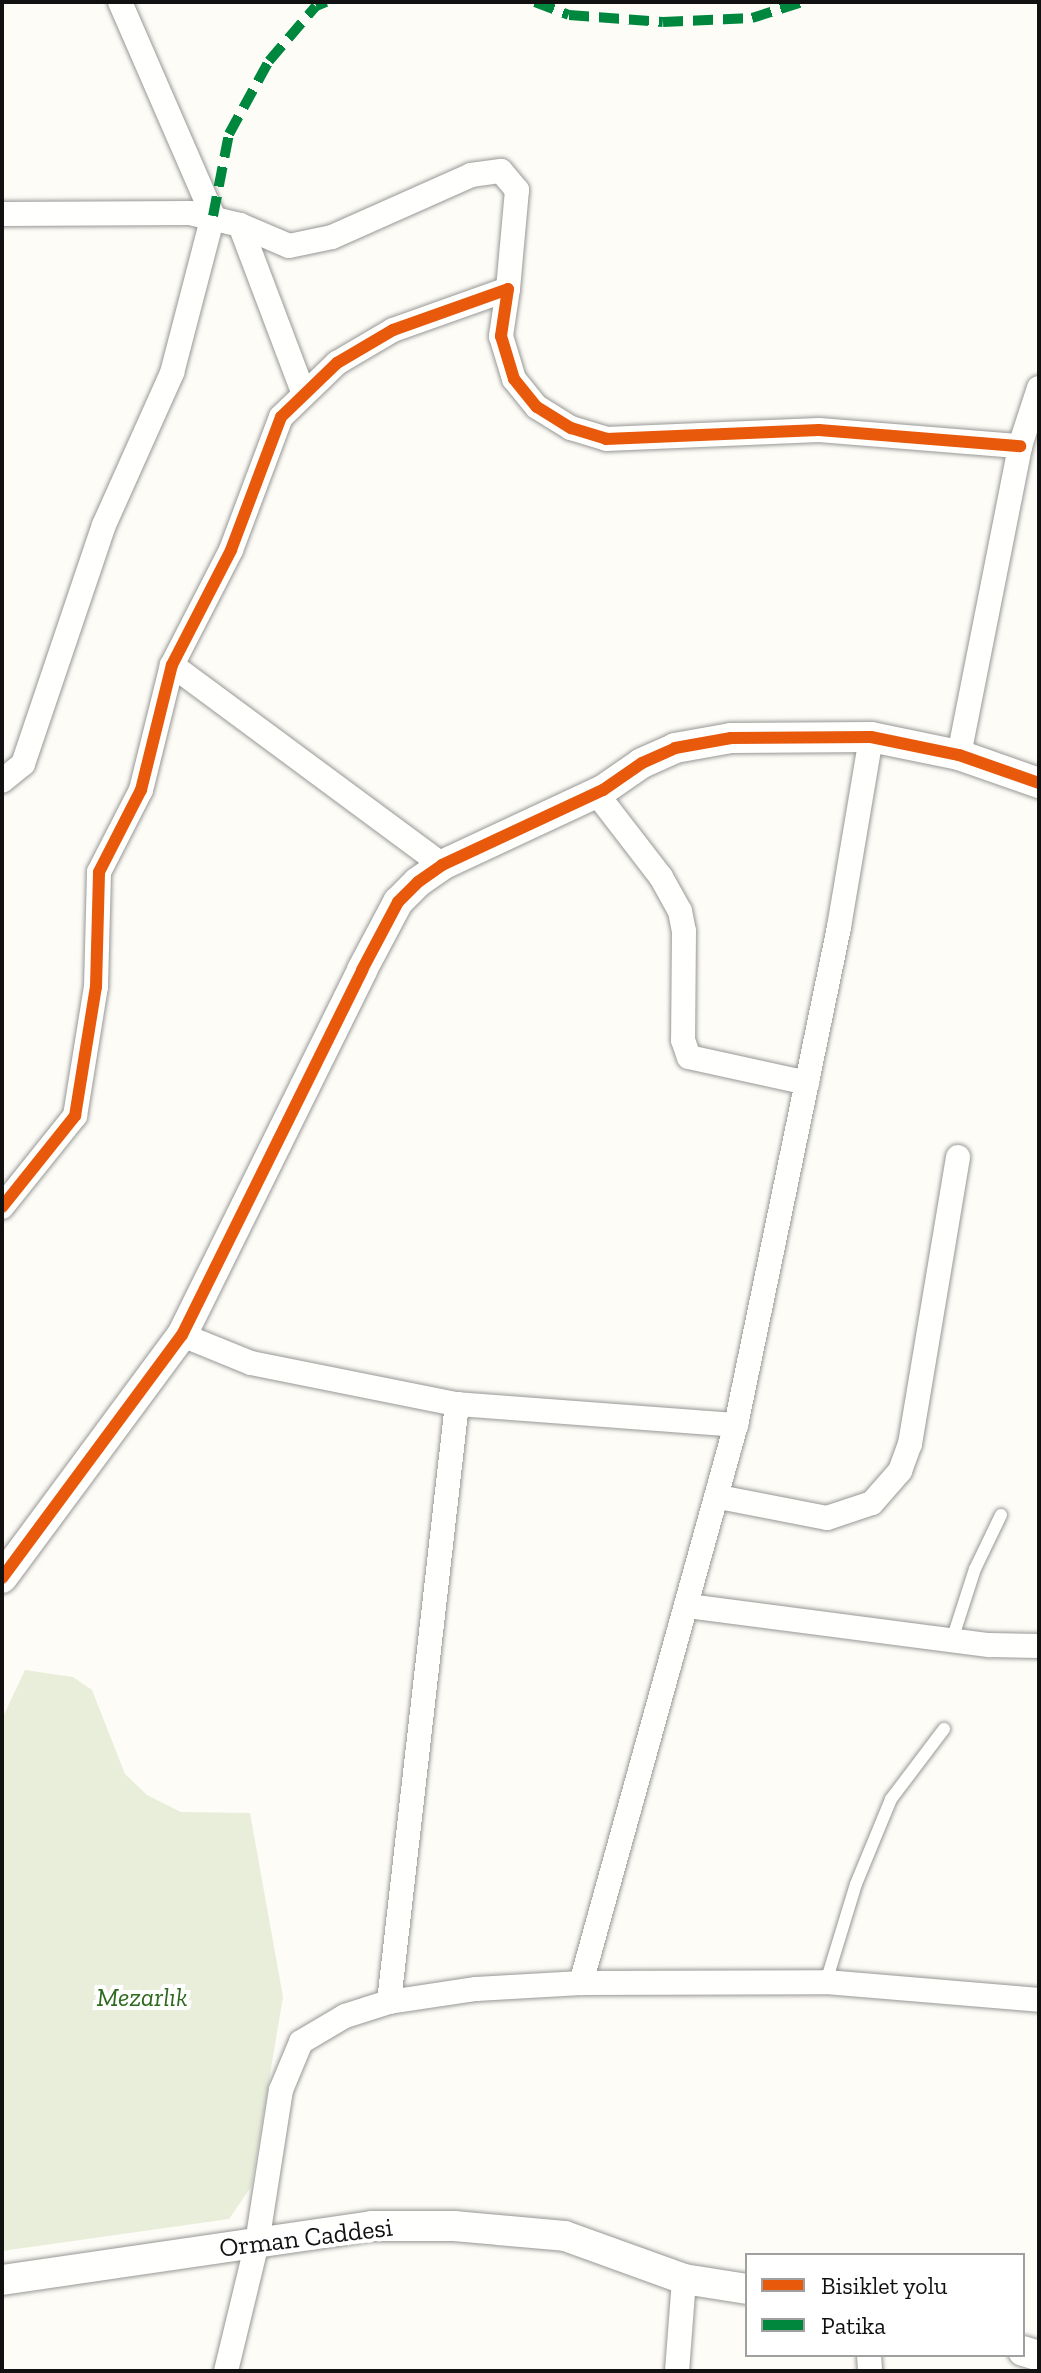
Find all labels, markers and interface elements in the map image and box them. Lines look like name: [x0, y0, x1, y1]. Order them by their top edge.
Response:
park label: Mezarlık: [96, 1982, 188, 2014]
street label: Orman Caddesi: [218, 2212, 394, 2264]
legend: [745, 2253, 1025, 2357]
text: Bisiklet yolu: [821, 2271, 947, 2300]
text: Patika: [821, 2311, 886, 2340]

